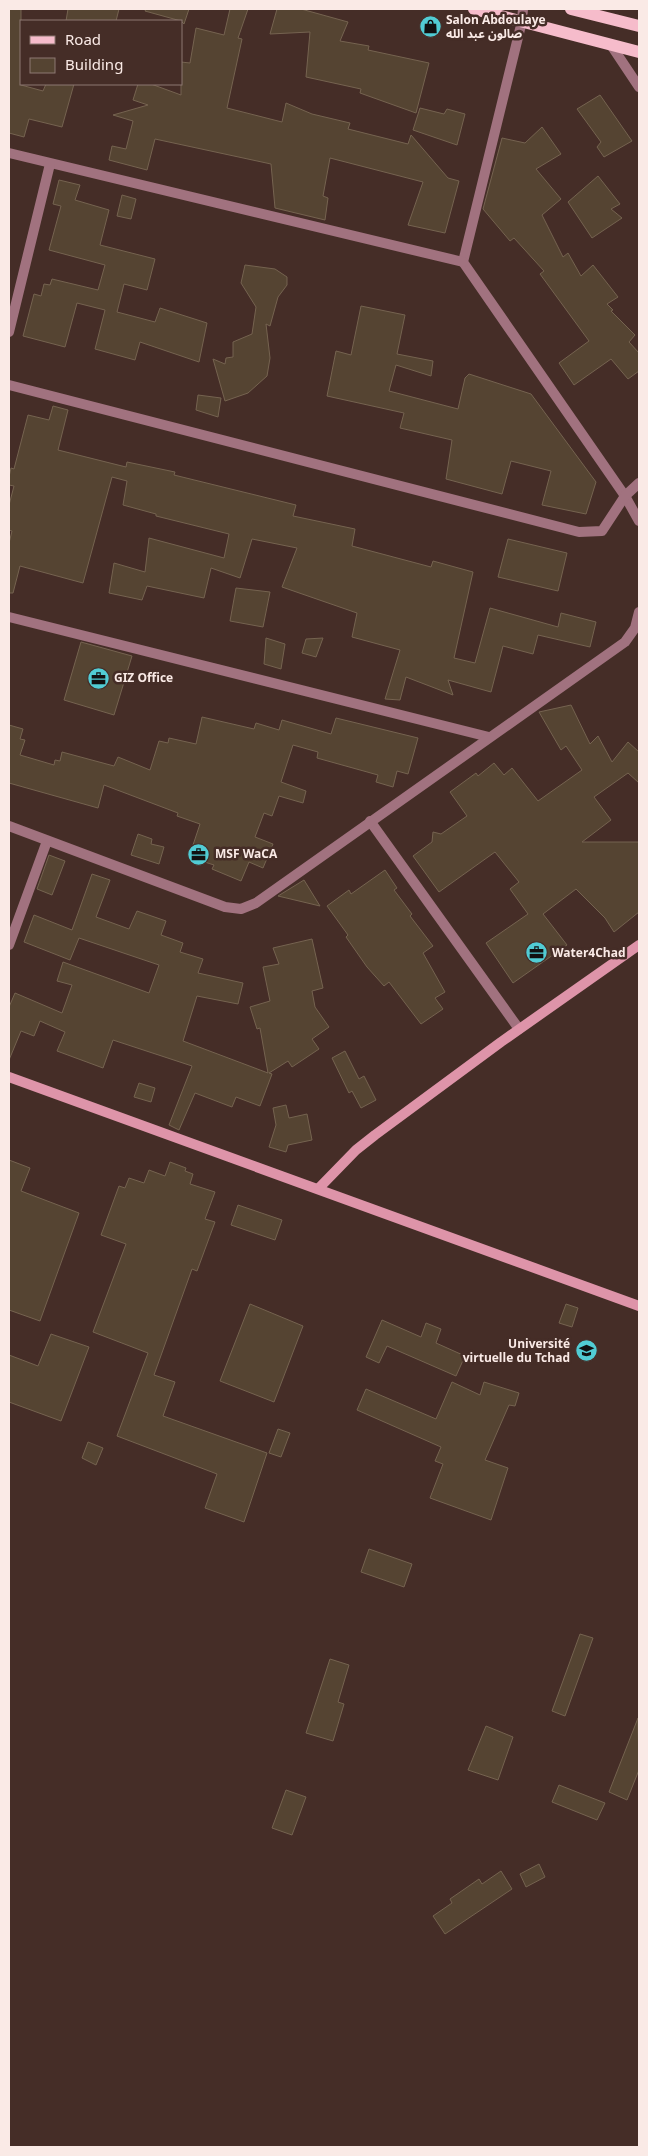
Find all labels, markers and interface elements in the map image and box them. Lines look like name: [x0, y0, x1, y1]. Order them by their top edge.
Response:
place label: Salon Abdoulaye صالون عبد الله: [446, 8, 546, 47]
shop icon: Salon Abdoulaye صالون عبد الله: [418, 15, 442, 39]
legend: [20, 20, 182, 85]
text: Road: [65, 24, 101, 56]
text: Building: [65, 49, 123, 81]
office icon: GIZ Office: [86, 666, 110, 690]
place label: GIZ Office: [114, 666, 173, 691]
office icon: MSF WaCA: [187, 842, 211, 866]
place label: MSF WaCA: [215, 842, 278, 867]
office icon: Water4Chad: [524, 941, 548, 965]
place label: Water4Chad: [552, 941, 626, 966]
place label: Université virtuelle du Tchad: [463, 1332, 570, 1371]
school or university icon: Université virtuelle du Tchad: [574, 1339, 598, 1363]

